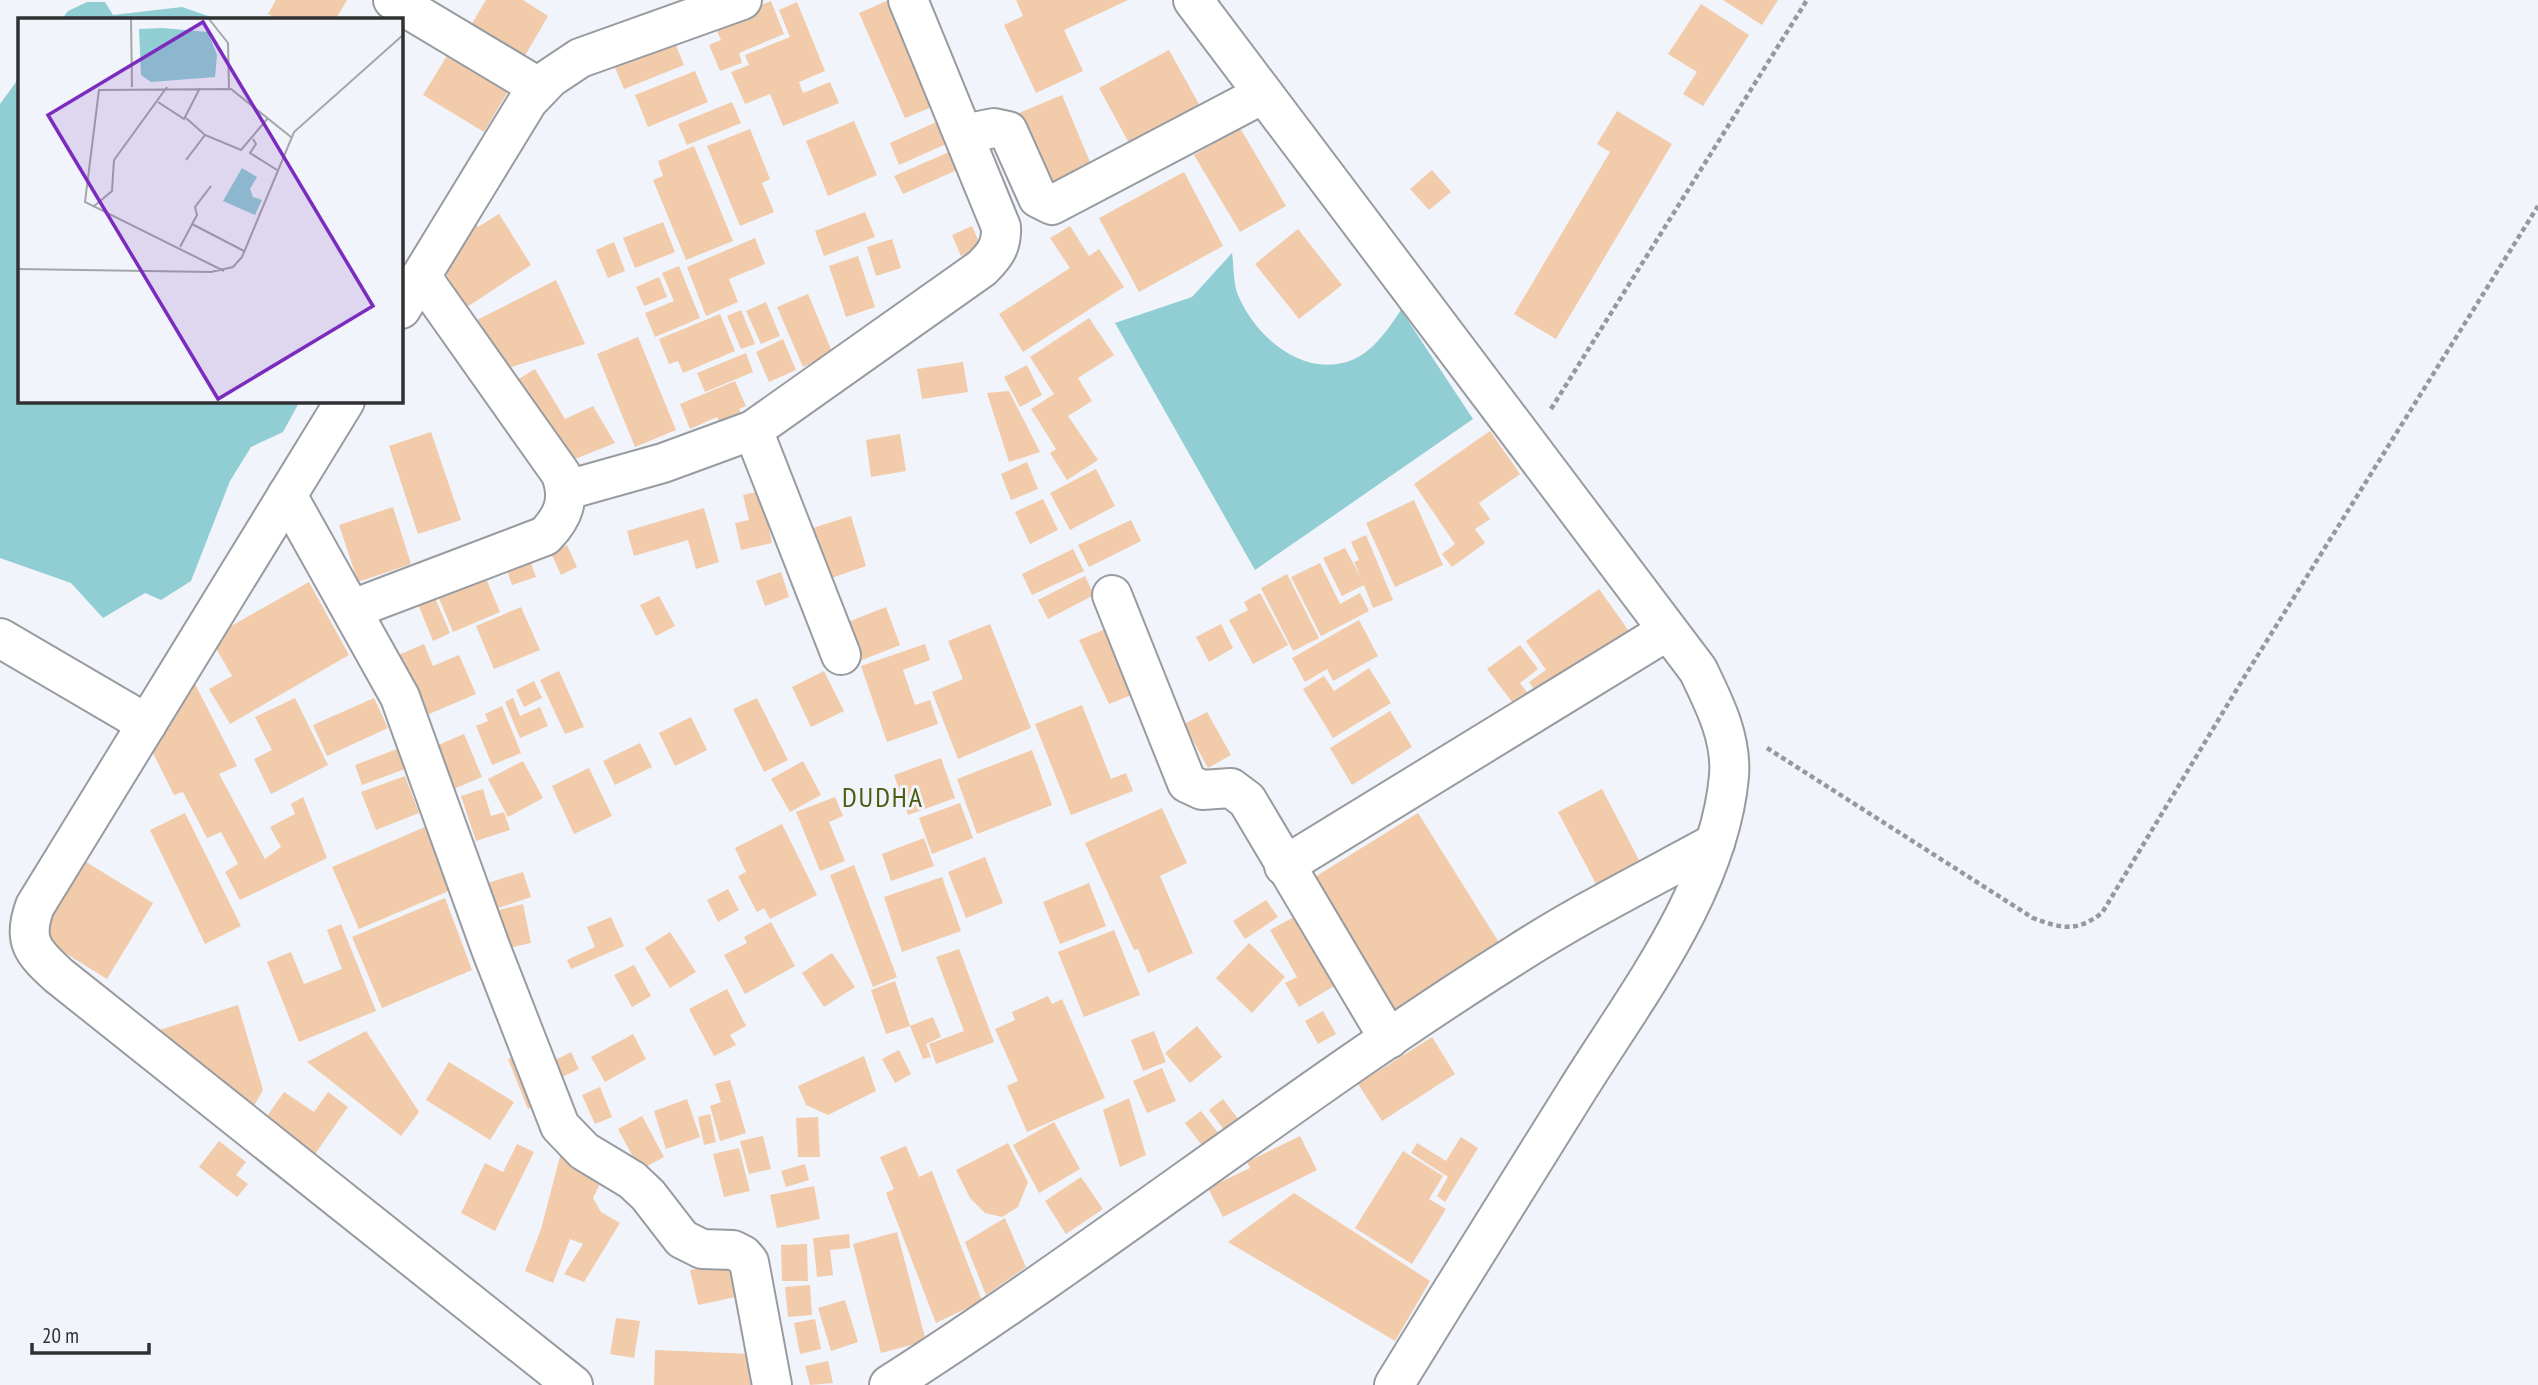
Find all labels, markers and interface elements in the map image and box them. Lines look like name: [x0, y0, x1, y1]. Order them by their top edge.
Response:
inset map: [18, 18, 402, 402]
district label: DUDHA: [842, 778, 924, 815]
scale bar: [32, 1312, 149, 1356]
text: 20 m: [42, 1322, 79, 1349]

